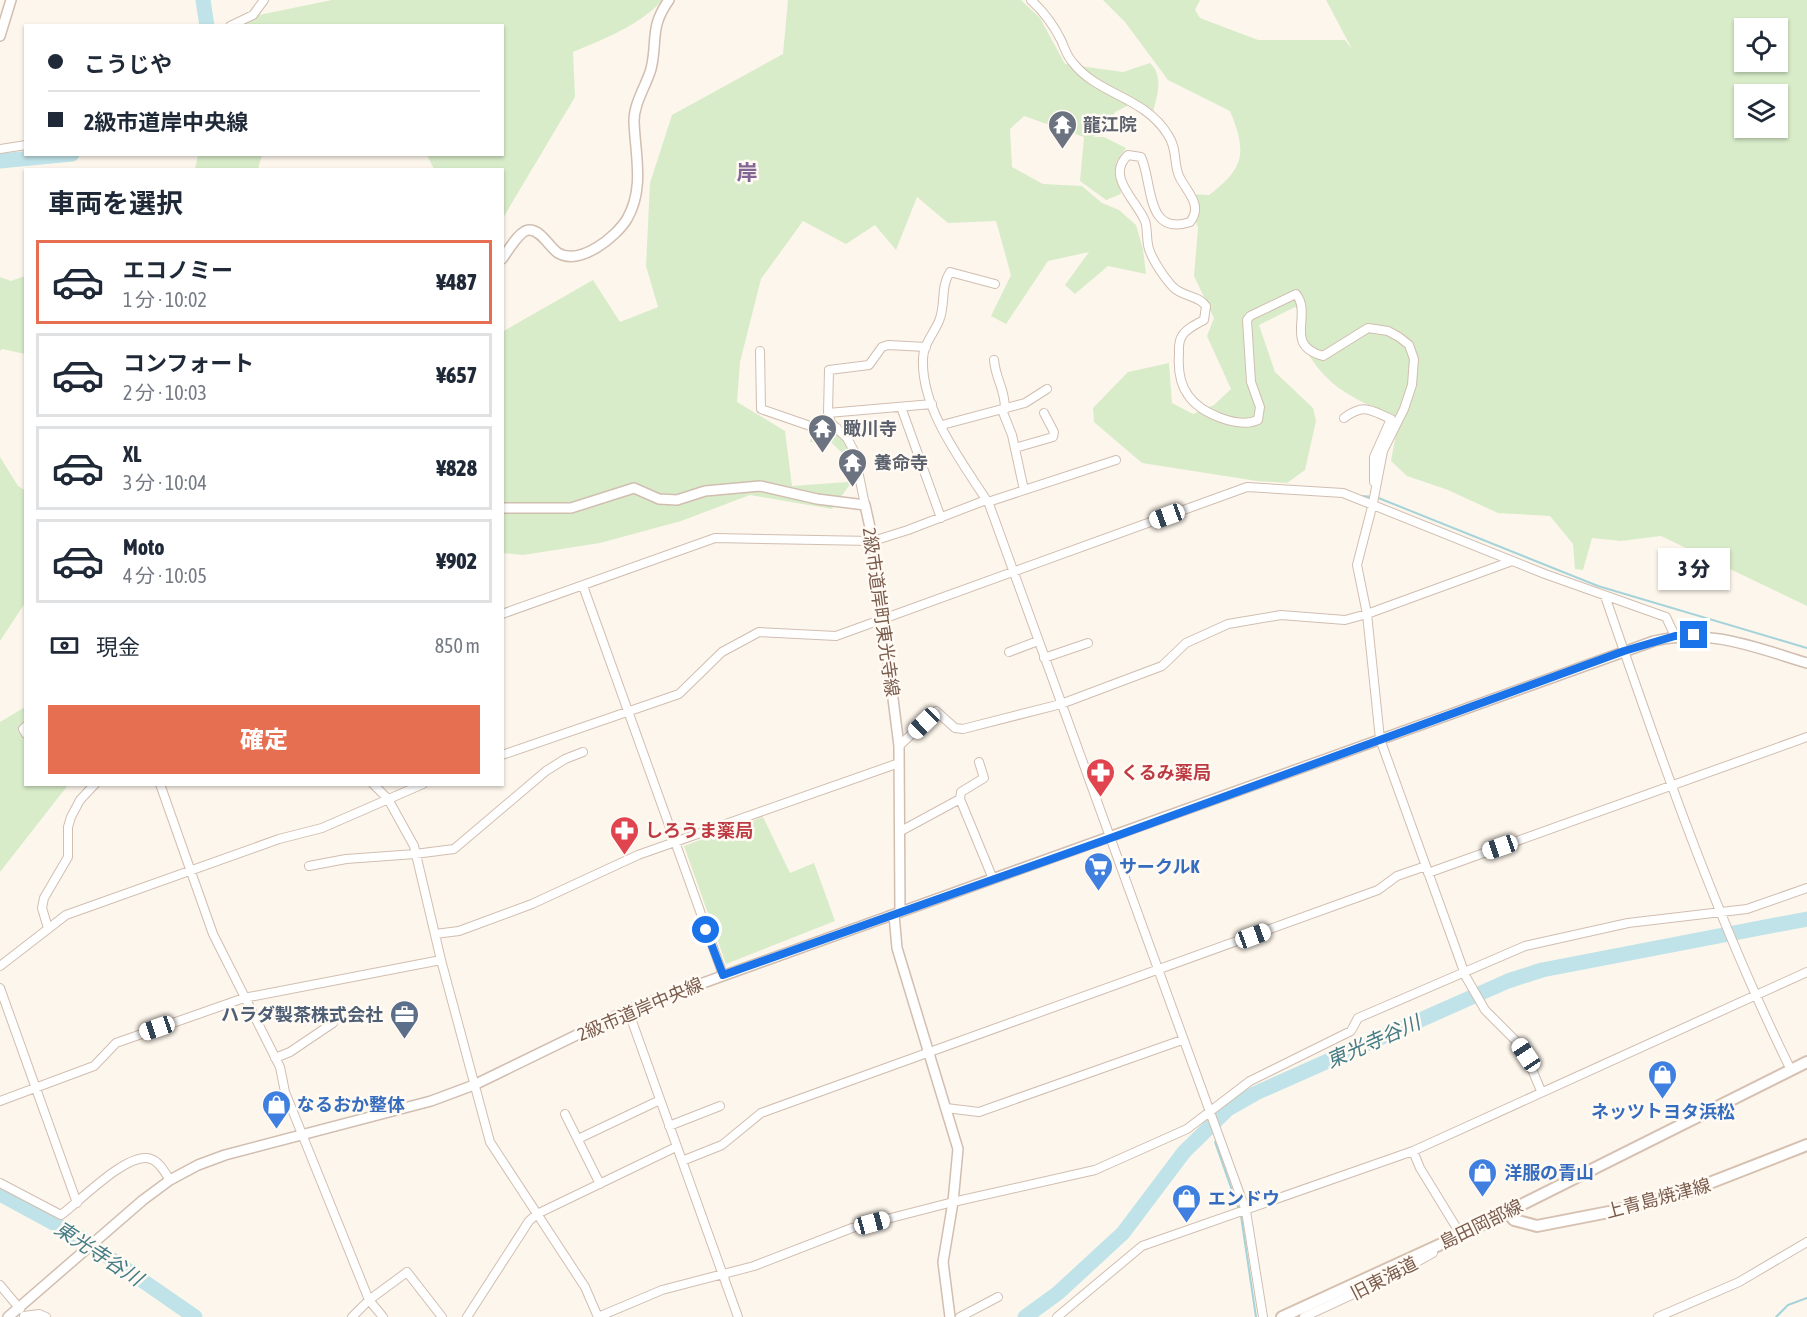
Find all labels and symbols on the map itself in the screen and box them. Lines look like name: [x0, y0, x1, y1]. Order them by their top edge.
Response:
temple icon: 龍江院: [1046, 108, 1078, 150]
place label: 龍江院: [1083, 114, 1137, 135]
district label: 岸: [737, 160, 758, 184]
temple icon: 瞰川寺: [806, 412, 838, 454]
place label: 瞰川寺: [843, 418, 897, 439]
temple icon: 養命寺: [837, 446, 869, 488]
place label: 養命寺: [874, 452, 928, 473]
car: [1147, 501, 1187, 531]
street label: 2級市道岸町東光寺線: [859, 526, 903, 698]
callout: 3 分: [1658, 548, 1730, 590]
route end: [1680, 621, 1707, 648]
car: [905, 704, 943, 742]
pharmacy icon: くるみ薬局: [1084, 756, 1116, 798]
place label: くるみ薬局: [1121, 762, 1211, 783]
pharmacy icon: しろうま薬局: [608, 814, 640, 856]
place label: しろうま薬局: [645, 820, 753, 841]
car: [1480, 833, 1520, 861]
supermarket icon: サークルK: [1082, 850, 1114, 892]
place label: サークルK: [1119, 856, 1199, 877]
route start: [692, 916, 719, 943]
car: [1233, 921, 1273, 951]
street label: 2級市道岸中央線: [574, 973, 706, 1045]
office icon: ハラダ製茶株式会社: [388, 998, 420, 1040]
place label: ハラダ製茶株式会社: [221, 1004, 383, 1025]
water label: 東光寺谷川: [1323, 1009, 1425, 1072]
car: [137, 1014, 177, 1042]
car: [1508, 1035, 1544, 1075]
shop icon: ネッツトヨタ浜松: [1647, 1058, 1679, 1100]
shop icon: なるおか整体: [260, 1088, 292, 1130]
place label: なるおか整体: [297, 1094, 405, 1115]
place label: ネッツトヨタ浜松: [1591, 1101, 1735, 1122]
shop icon: 洋服の青山: [1467, 1156, 1499, 1198]
place label: 洋服の青山: [1504, 1162, 1594, 1183]
street label: 上青島焼津線: [1603, 1174, 1713, 1222]
shop icon: エンドウ: [1171, 1182, 1203, 1224]
place label: エンドウ: [1208, 1188, 1280, 1209]
street label: 島田岡部線: [1436, 1195, 1526, 1253]
car: [852, 1210, 892, 1236]
water label: 東光寺谷川: [51, 1216, 149, 1291]
street label: 旧東海道: [1347, 1252, 1421, 1304]

